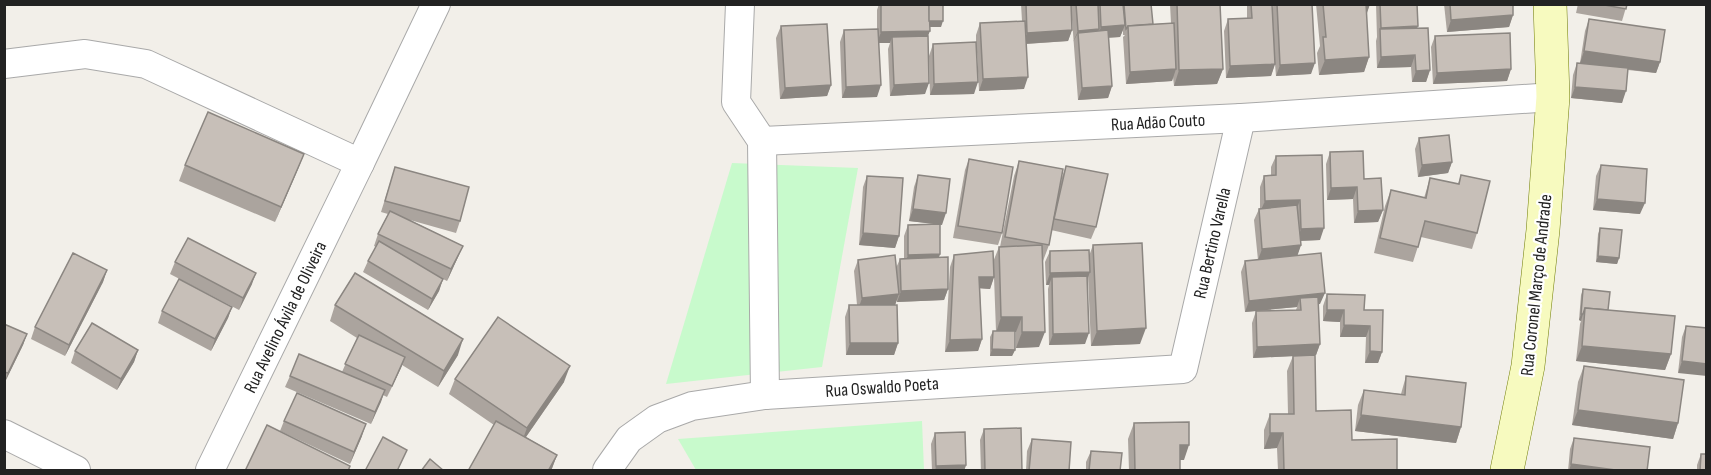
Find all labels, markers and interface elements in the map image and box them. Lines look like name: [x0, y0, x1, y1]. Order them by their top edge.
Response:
street label: Rua Adão Couto: [1110, 110, 1206, 135]
street label: Rua Bertino Varella: [1190, 185, 1235, 301]
street label: Rua Coronel Março de Andrade: [1517, 193, 1556, 377]
street label: Rua Avelino Ávila de Oliveira: [240, 238, 331, 396]
street label: Rua Oswaldo Poeta: [825, 373, 939, 402]

